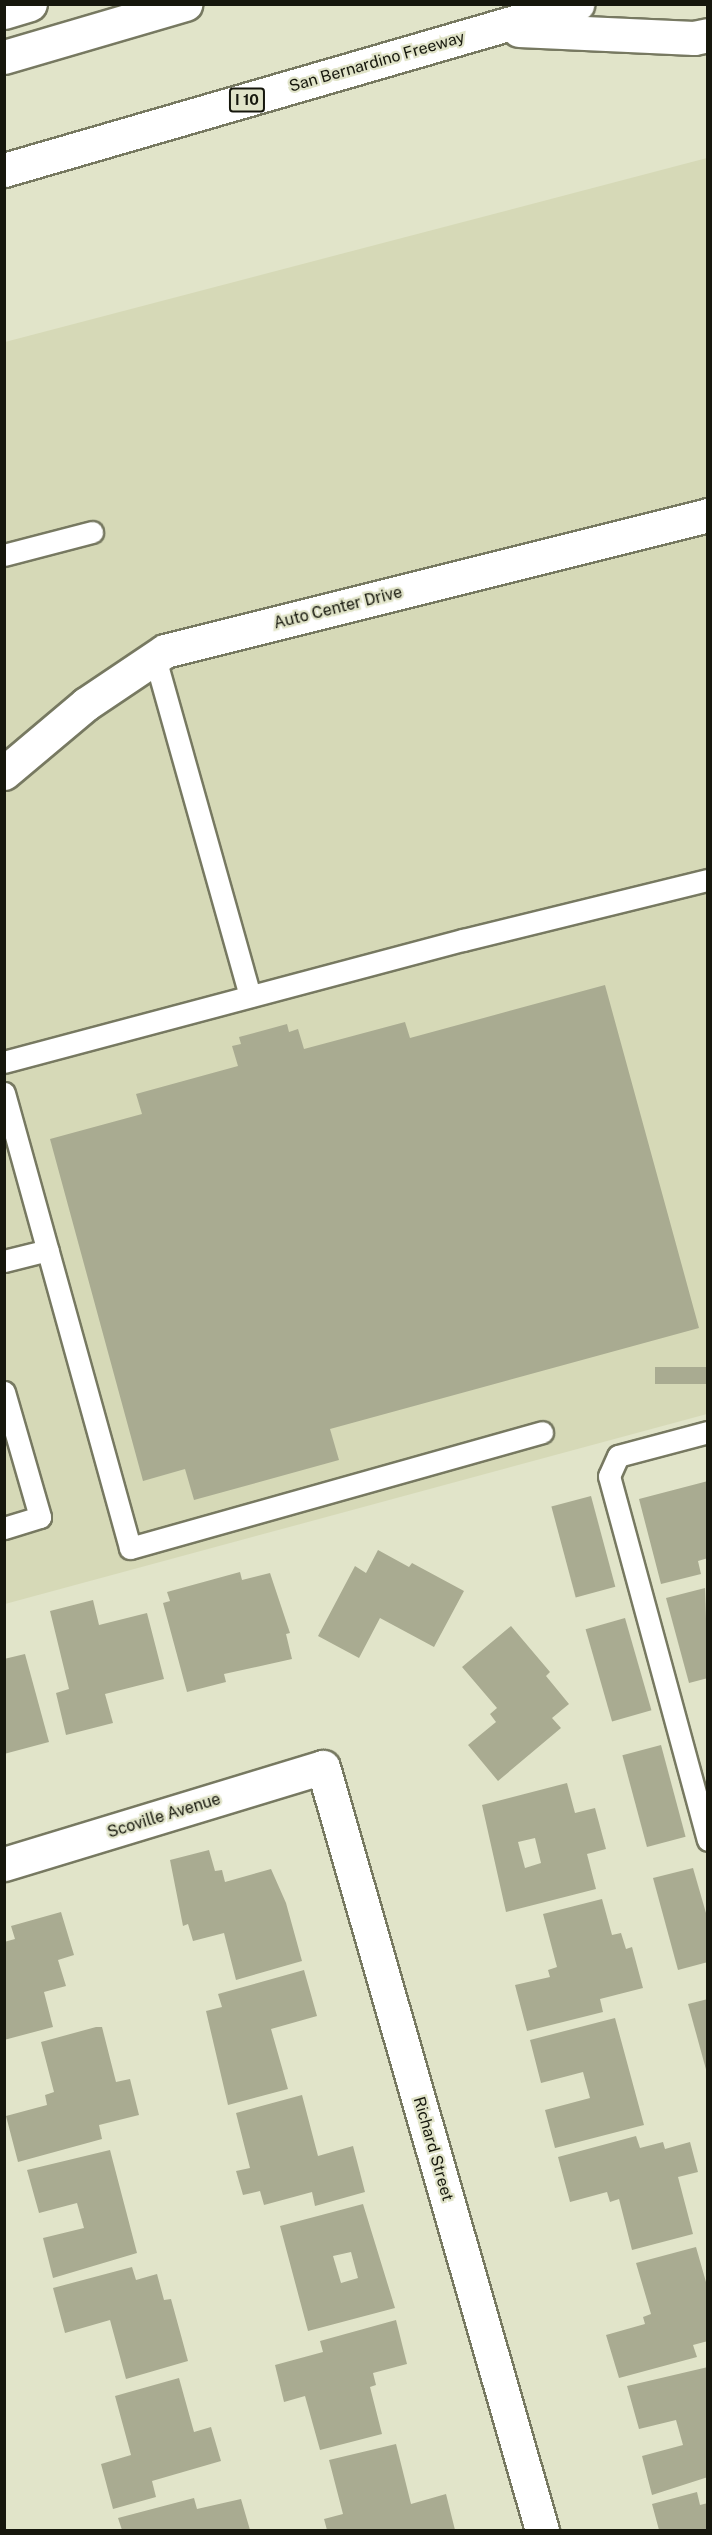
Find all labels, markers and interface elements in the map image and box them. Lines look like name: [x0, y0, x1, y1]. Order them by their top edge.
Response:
street label: San Bernardino Freeway: [287, 28, 467, 96]
road number: I 10: [228, 88, 266, 112]
street label: Auto Center Drive: [272, 583, 404, 633]
street label: Scoville Avenue: [105, 1790, 223, 1842]
street label: Richard Street: [409, 2095, 457, 2203]

